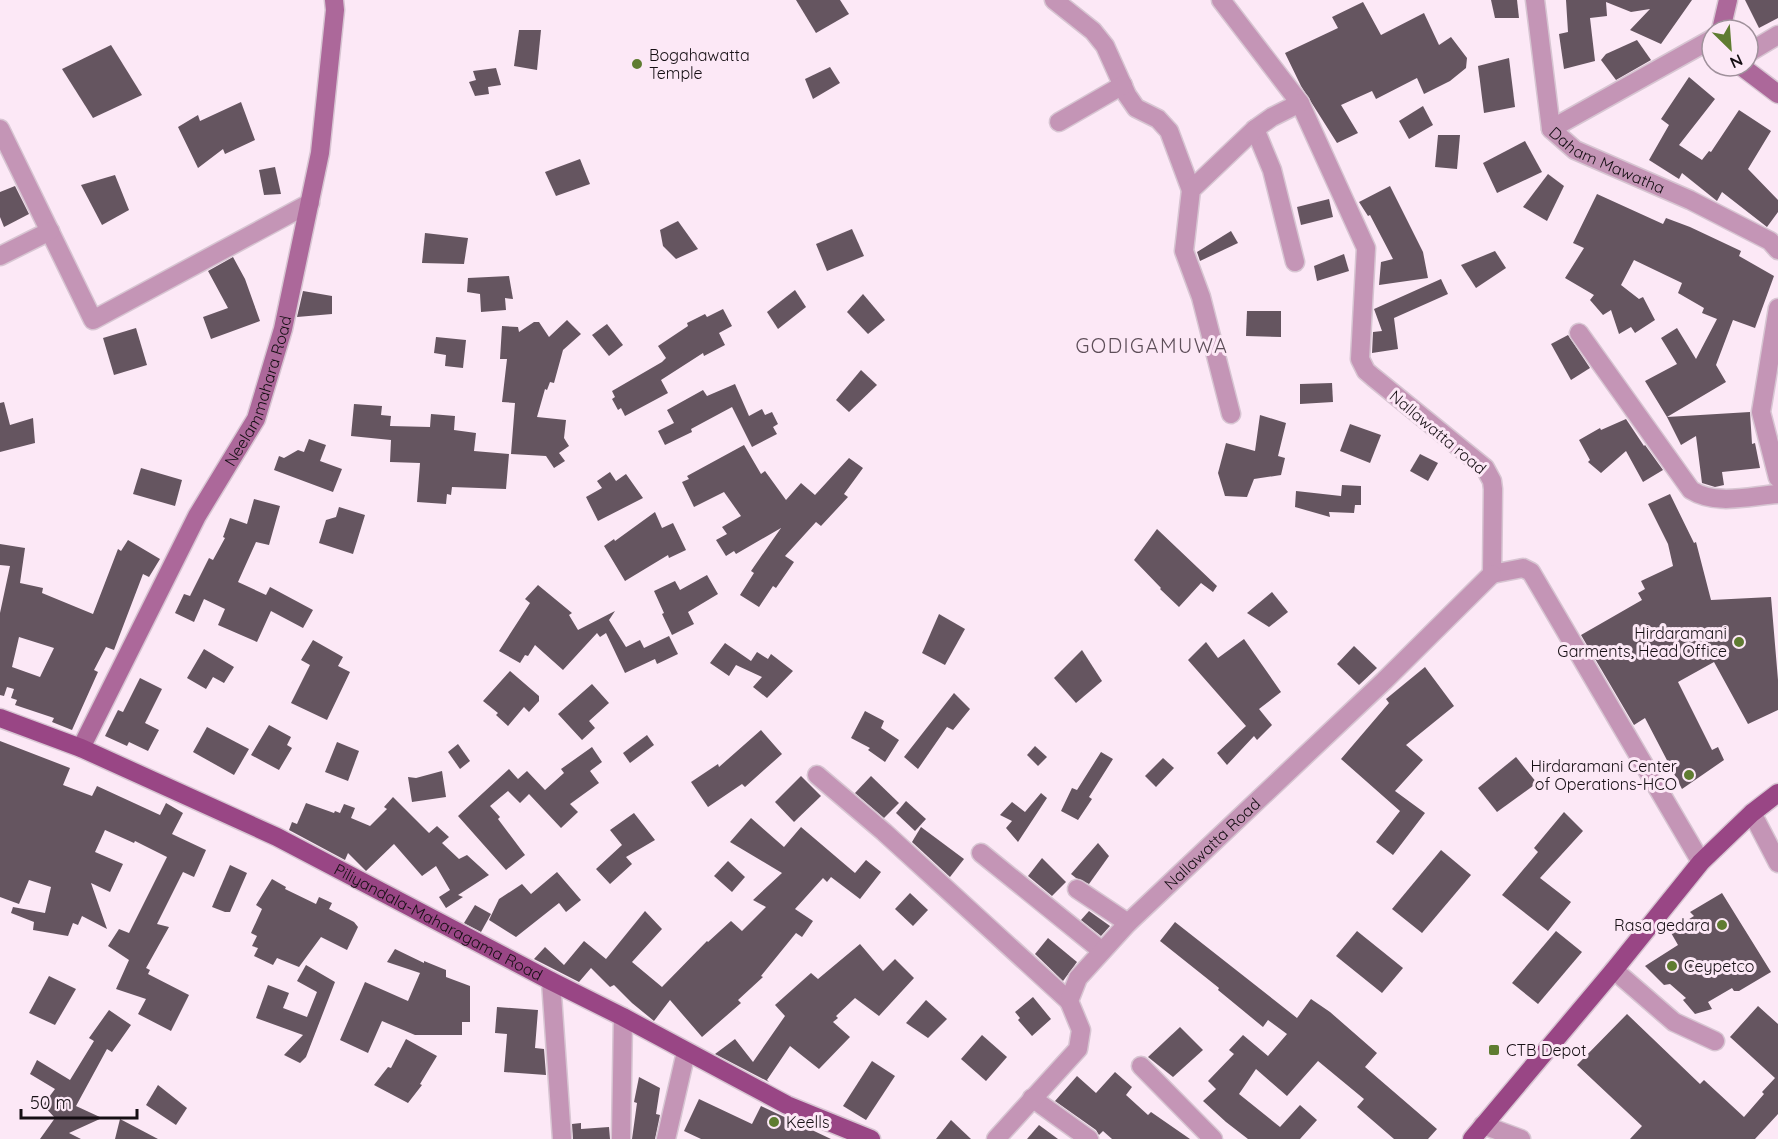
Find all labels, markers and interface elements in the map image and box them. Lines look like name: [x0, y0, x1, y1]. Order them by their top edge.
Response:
north arrow: [1700, 18, 1760, 78]
place label: Bogahawatta Temple: [649, 45, 750, 83]
text: N: [1727, 50, 1746, 73]
marker: Bogahawatta Temple: [630, 57, 644, 71]
street label: Daham Mawatha: [1545, 122, 1668, 198]
street label: Neelammahara Road: [220, 314, 296, 470]
district label: GODIGAMUWA: [1075, 333, 1229, 358]
street label: Nallawatta road: [1386, 386, 1490, 478]
place label: Hirdaramani Garments, Head Office: [1557, 623, 1727, 661]
marker: Hirdaramani Garments, Head Office: [1732, 635, 1746, 649]
place label: Hirdaramani Center of Operations-HCO: [1531, 756, 1677, 794]
marker: Hirdaramani Center of Operations-HCO: [1682, 768, 1696, 782]
street label: Nallawatta Road: [1160, 793, 1264, 894]
street label: Piliyandala-Maharagama Road: [331, 859, 546, 985]
place label: Rasa gedara: [1614, 915, 1710, 935]
marker: Rasa gedara: [1715, 918, 1729, 932]
place label: Ceypetco: [1684, 956, 1755, 976]
marker: Ceypetco: [1665, 959, 1679, 973]
place label: CTB Depot: [1506, 1040, 1586, 1060]
marker: CTB Depot: [1487, 1043, 1501, 1057]
scale bar: [21, 1082, 136, 1120]
text: 50 m: [30, 1091, 72, 1114]
place label: Keells: [786, 1112, 829, 1132]
marker: Keells: [767, 1115, 781, 1129]

